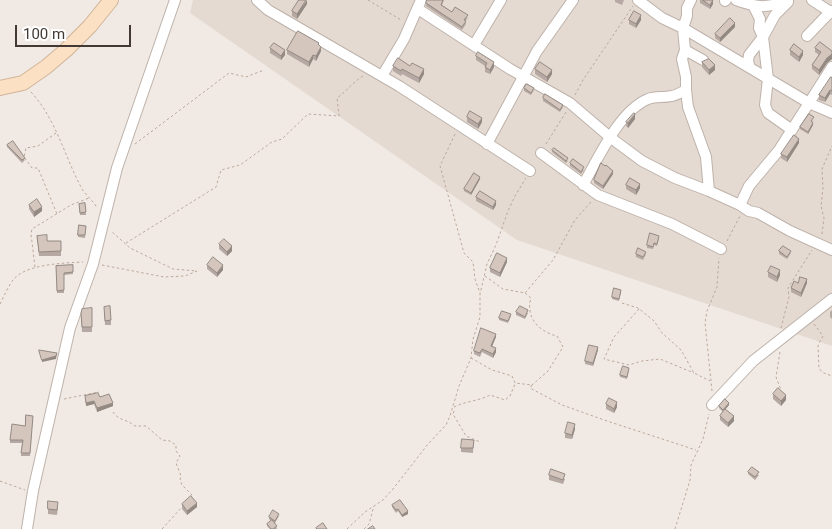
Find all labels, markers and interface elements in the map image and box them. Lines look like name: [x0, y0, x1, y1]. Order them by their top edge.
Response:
scale bar: [18, 15, 134, 47]
text: 100 m: [23, 25, 65, 43]

